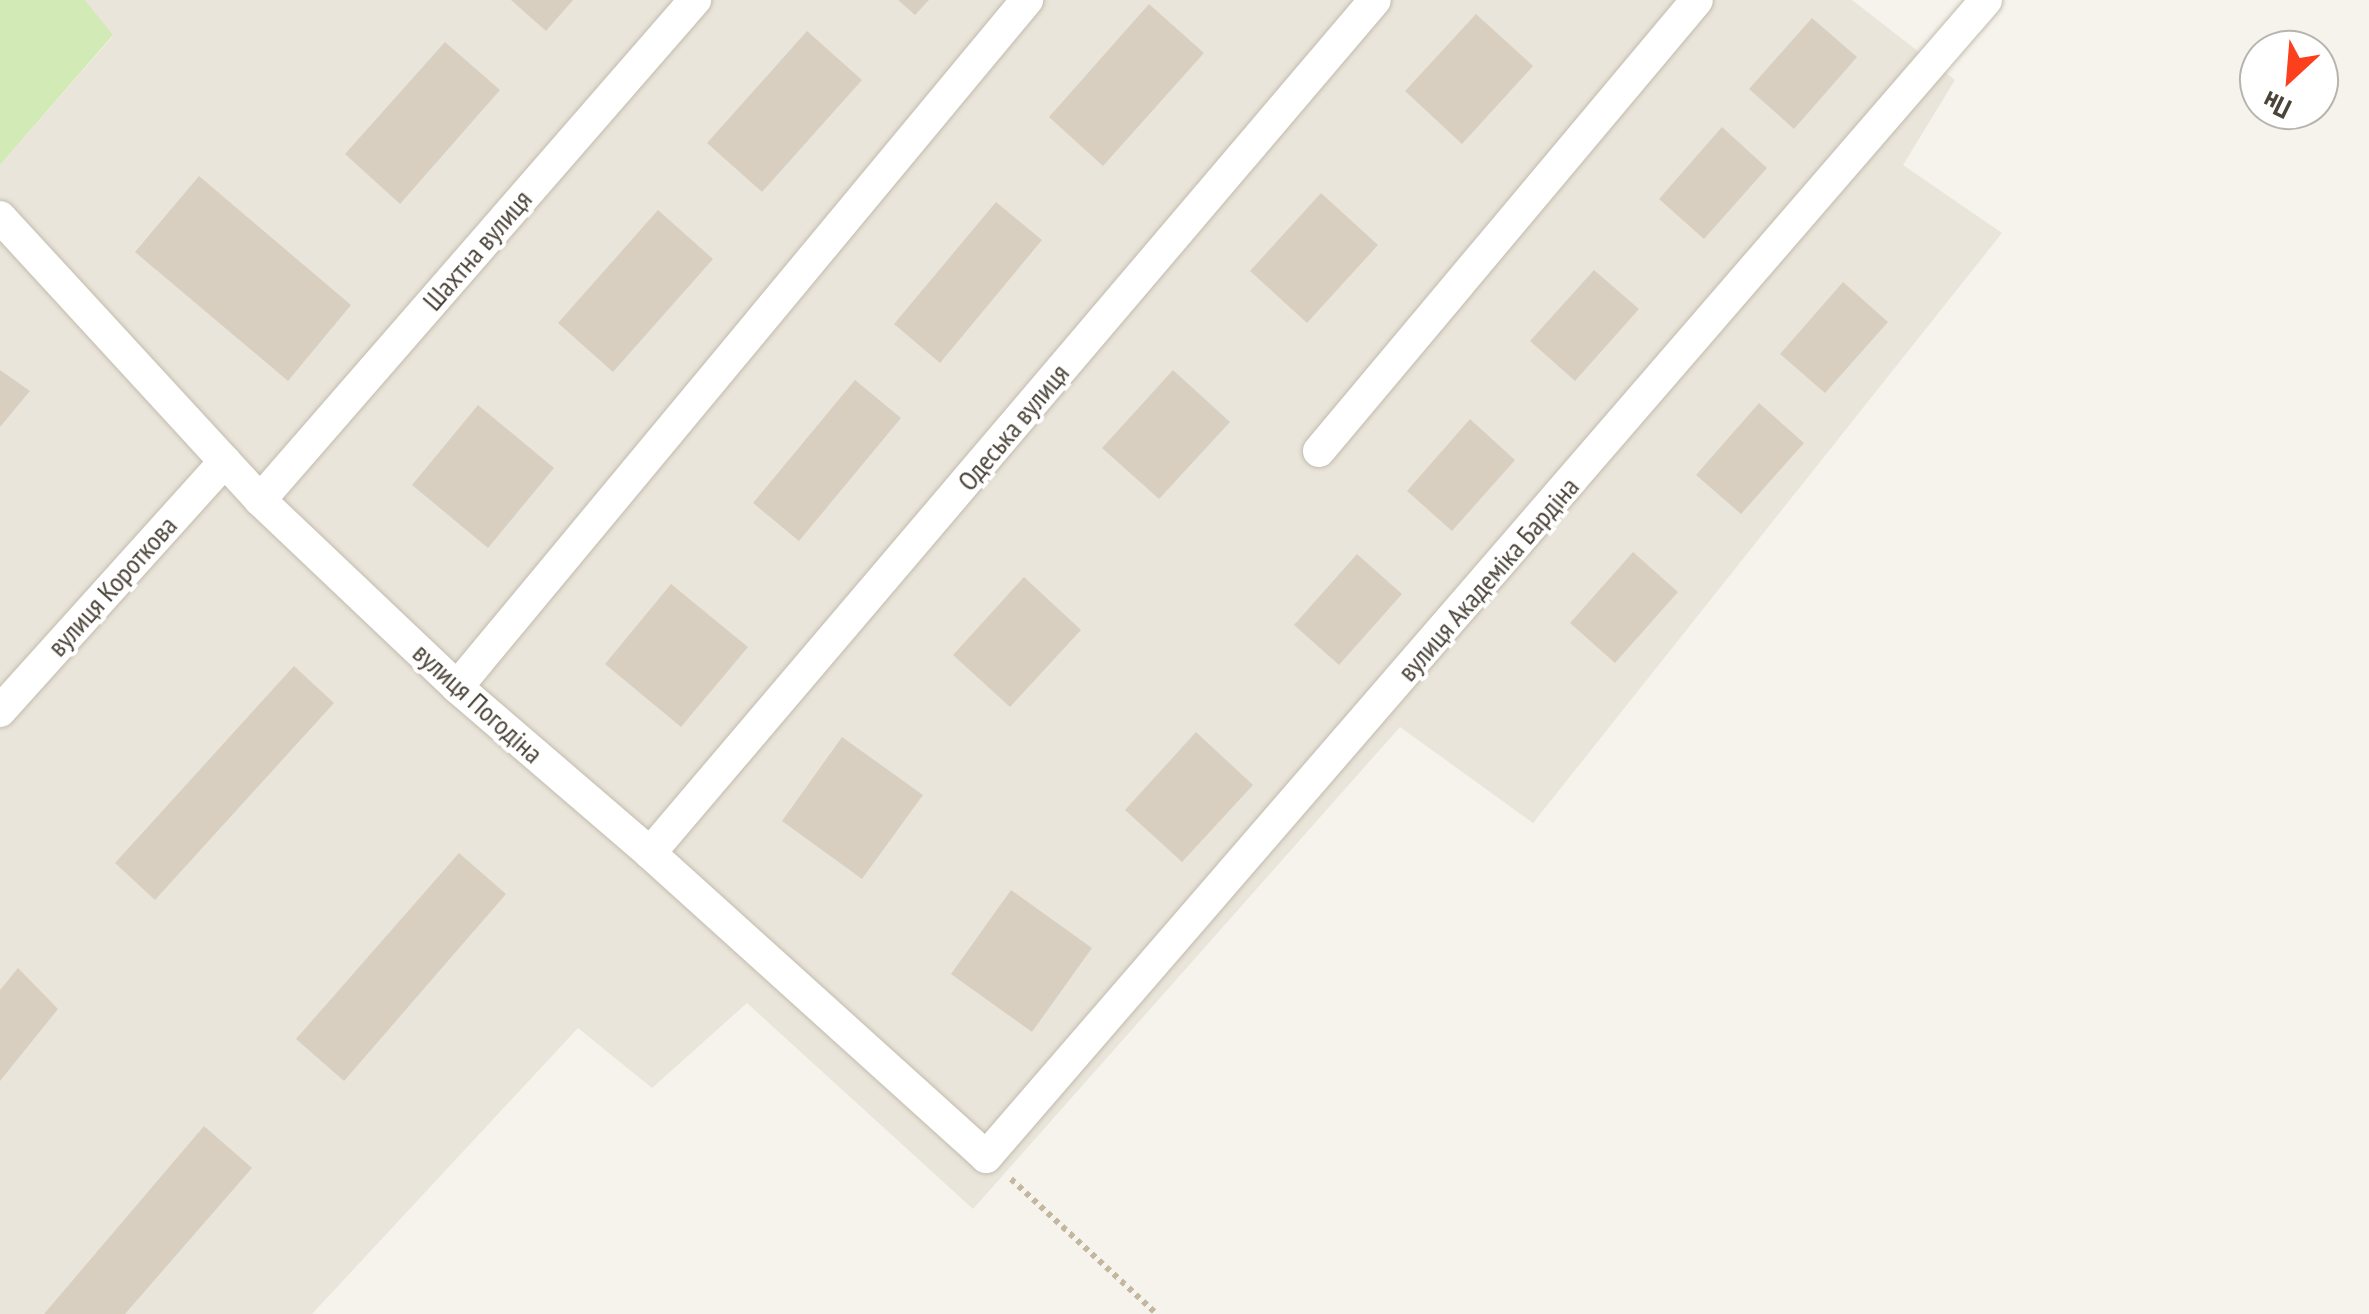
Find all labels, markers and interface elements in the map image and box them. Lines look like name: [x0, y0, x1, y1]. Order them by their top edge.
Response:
north arrow: [2239, 30, 2339, 130]
text: Пн: [2256, 83, 2297, 128]
street label: Шахтна вулиця: [415, 183, 539, 317]
street label: Одеська вулиця: [950, 357, 1076, 497]
street label: вулиця Академіка Бардіна: [1390, 470, 1586, 688]
street label: вулиця Короткова: [40, 509, 184, 663]
street label: вулиця Погодіна: [406, 636, 550, 770]

